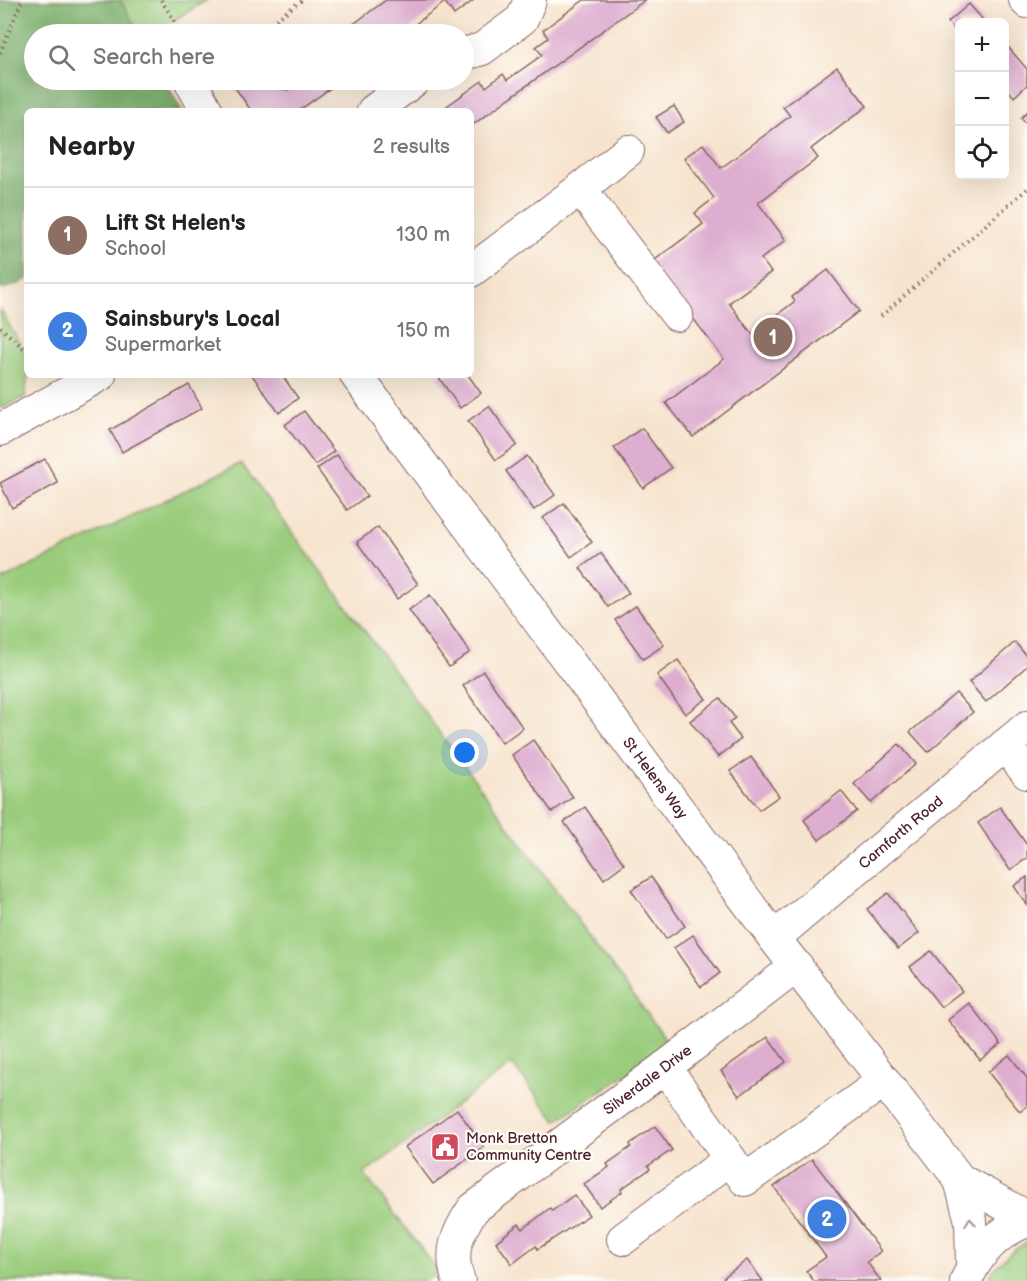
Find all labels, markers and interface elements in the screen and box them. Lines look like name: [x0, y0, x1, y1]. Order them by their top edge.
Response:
map controls: [955, 18, 1009, 180]
button: +: [955, 18, 1009, 72]
search box: [24, 24, 474, 90]
icon: search: [45, 41, 78, 74]
text: Search here: [93, 44, 215, 71]
button: −: [955, 72, 1009, 126]
button: locate: [955, 126, 1009, 180]
text: Nearby: [48, 132, 135, 163]
text: 2 results: [373, 135, 450, 159]
text: Lift St Helen's: [105, 210, 246, 237]
text: 1: [63, 223, 72, 247]
text: 130 m: [396, 223, 450, 247]
text: School: [105, 237, 166, 261]
text: Sainsbury's Local: [105, 306, 280, 333]
pin: 1: [754, 314, 792, 360]
text: 2: [62, 319, 73, 343]
text: 150 m: [397, 319, 450, 343]
text: Supermarket: [105, 333, 221, 357]
street label: St Helens Way: [618, 734, 692, 823]
your location: [450, 738, 479, 767]
street label: Carnforth Road: [855, 792, 947, 874]
street label: Silverdale Drive: [600, 1041, 696, 1119]
place label: Monk Bretton Community Centre: [466, 1129, 591, 1165]
public building icon: Monk Bretton Community Centre: [429, 1131, 461, 1163]
pin: 2: [808, 1196, 846, 1242]
one-way arrow: [964, 1218, 976, 1227]

